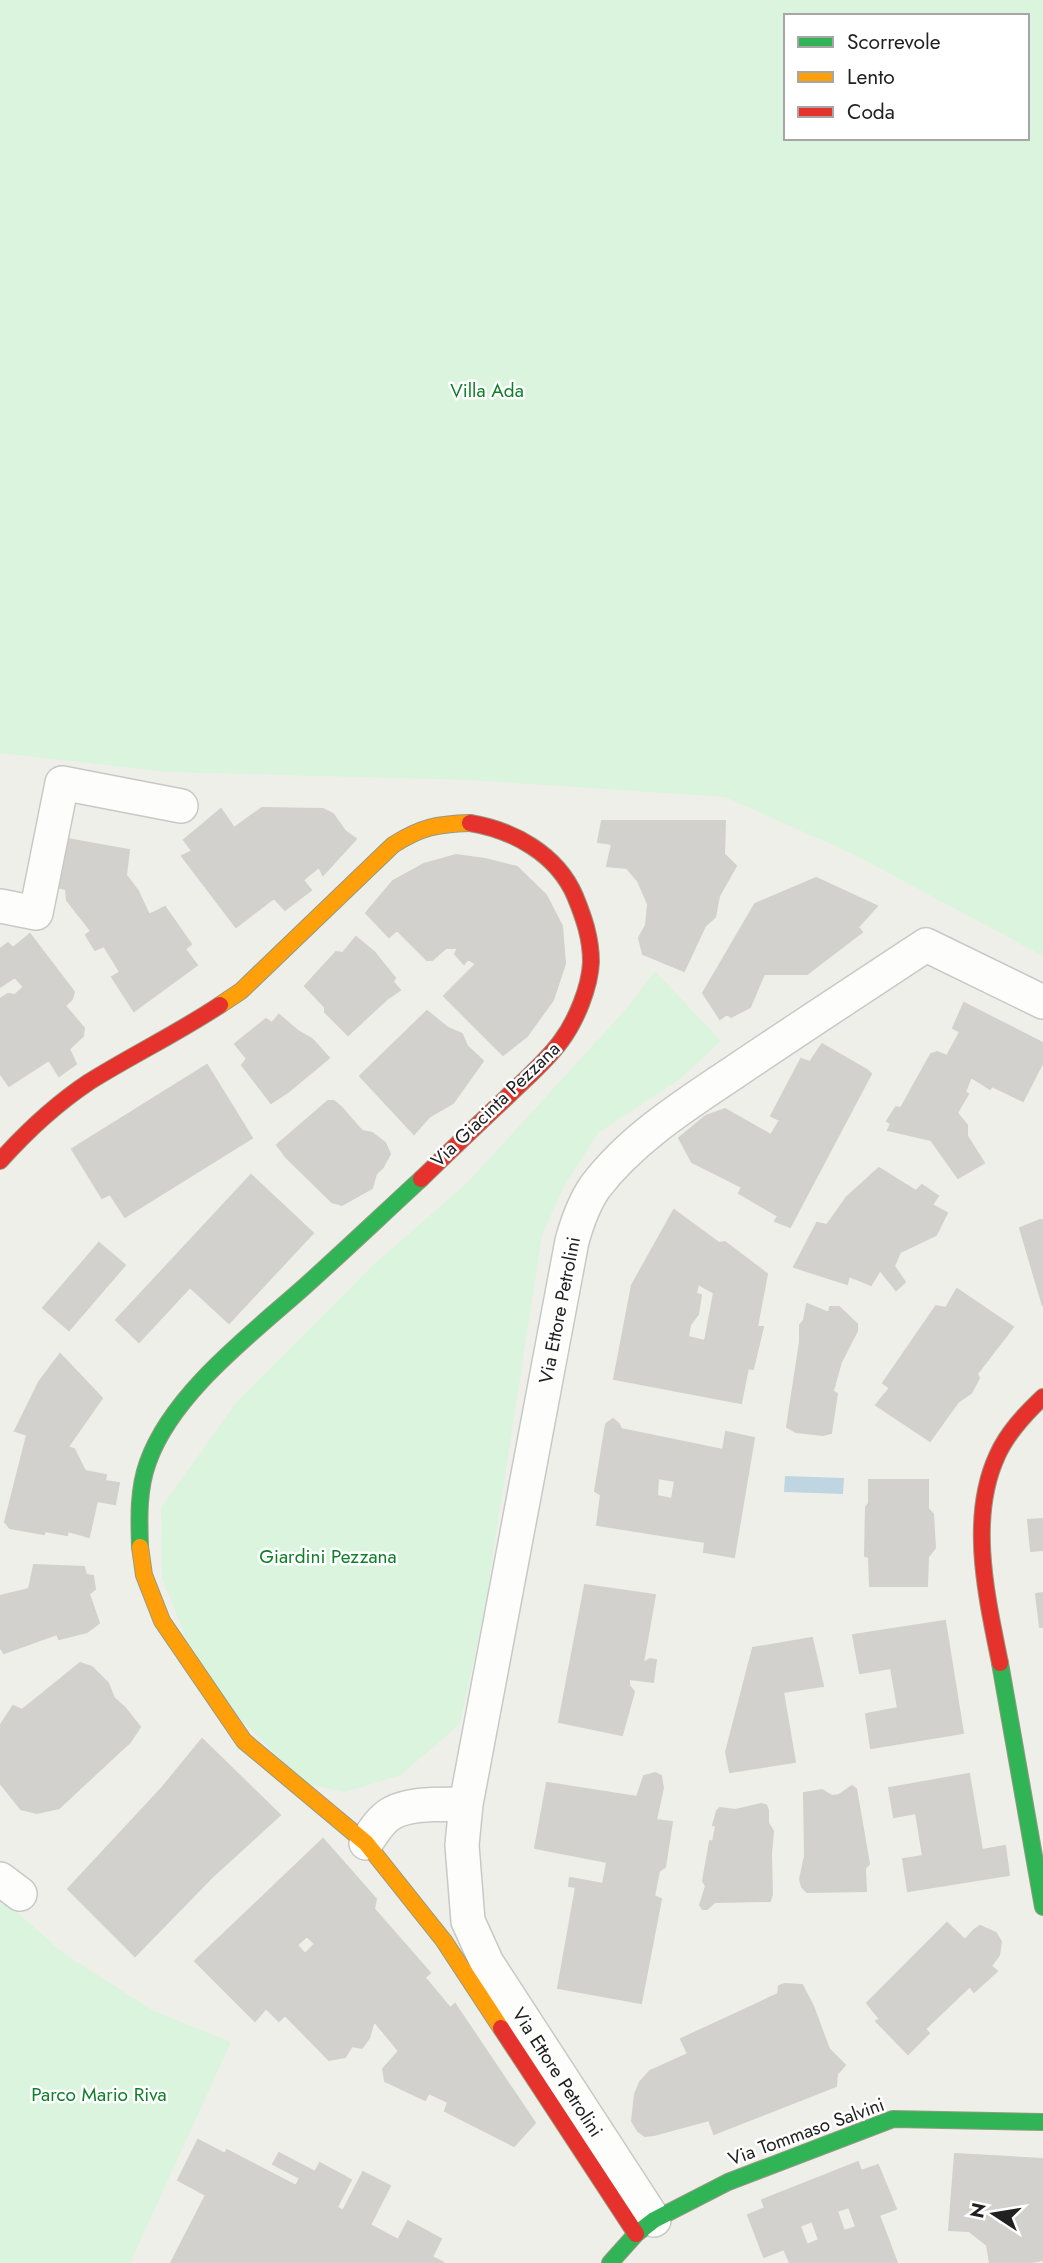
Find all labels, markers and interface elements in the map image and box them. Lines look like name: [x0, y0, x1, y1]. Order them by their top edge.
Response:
legend: [784, 14, 1029, 140]
text: Scorrevole: [847, 27, 941, 57]
text: Lento: [847, 62, 895, 92]
text: Coda: [847, 97, 895, 127]
park label: Villa Ada: [450, 377, 524, 404]
street label: Via Giacinta Pezzana: [425, 1036, 566, 1173]
street label: Via Ettore Petrolini: [532, 1234, 587, 1386]
park label: Giardini Pezzana: [259, 1543, 397, 1570]
street label: Via Ettore Petrolini: [506, 2002, 609, 2142]
park label: Parco Mario Riva: [31, 2081, 167, 2108]
street label: Via Tommaso Salvini: [724, 2091, 888, 2172]
north arrow: [959, 2179, 1029, 2249]
text: N: [963, 2200, 993, 2221]

